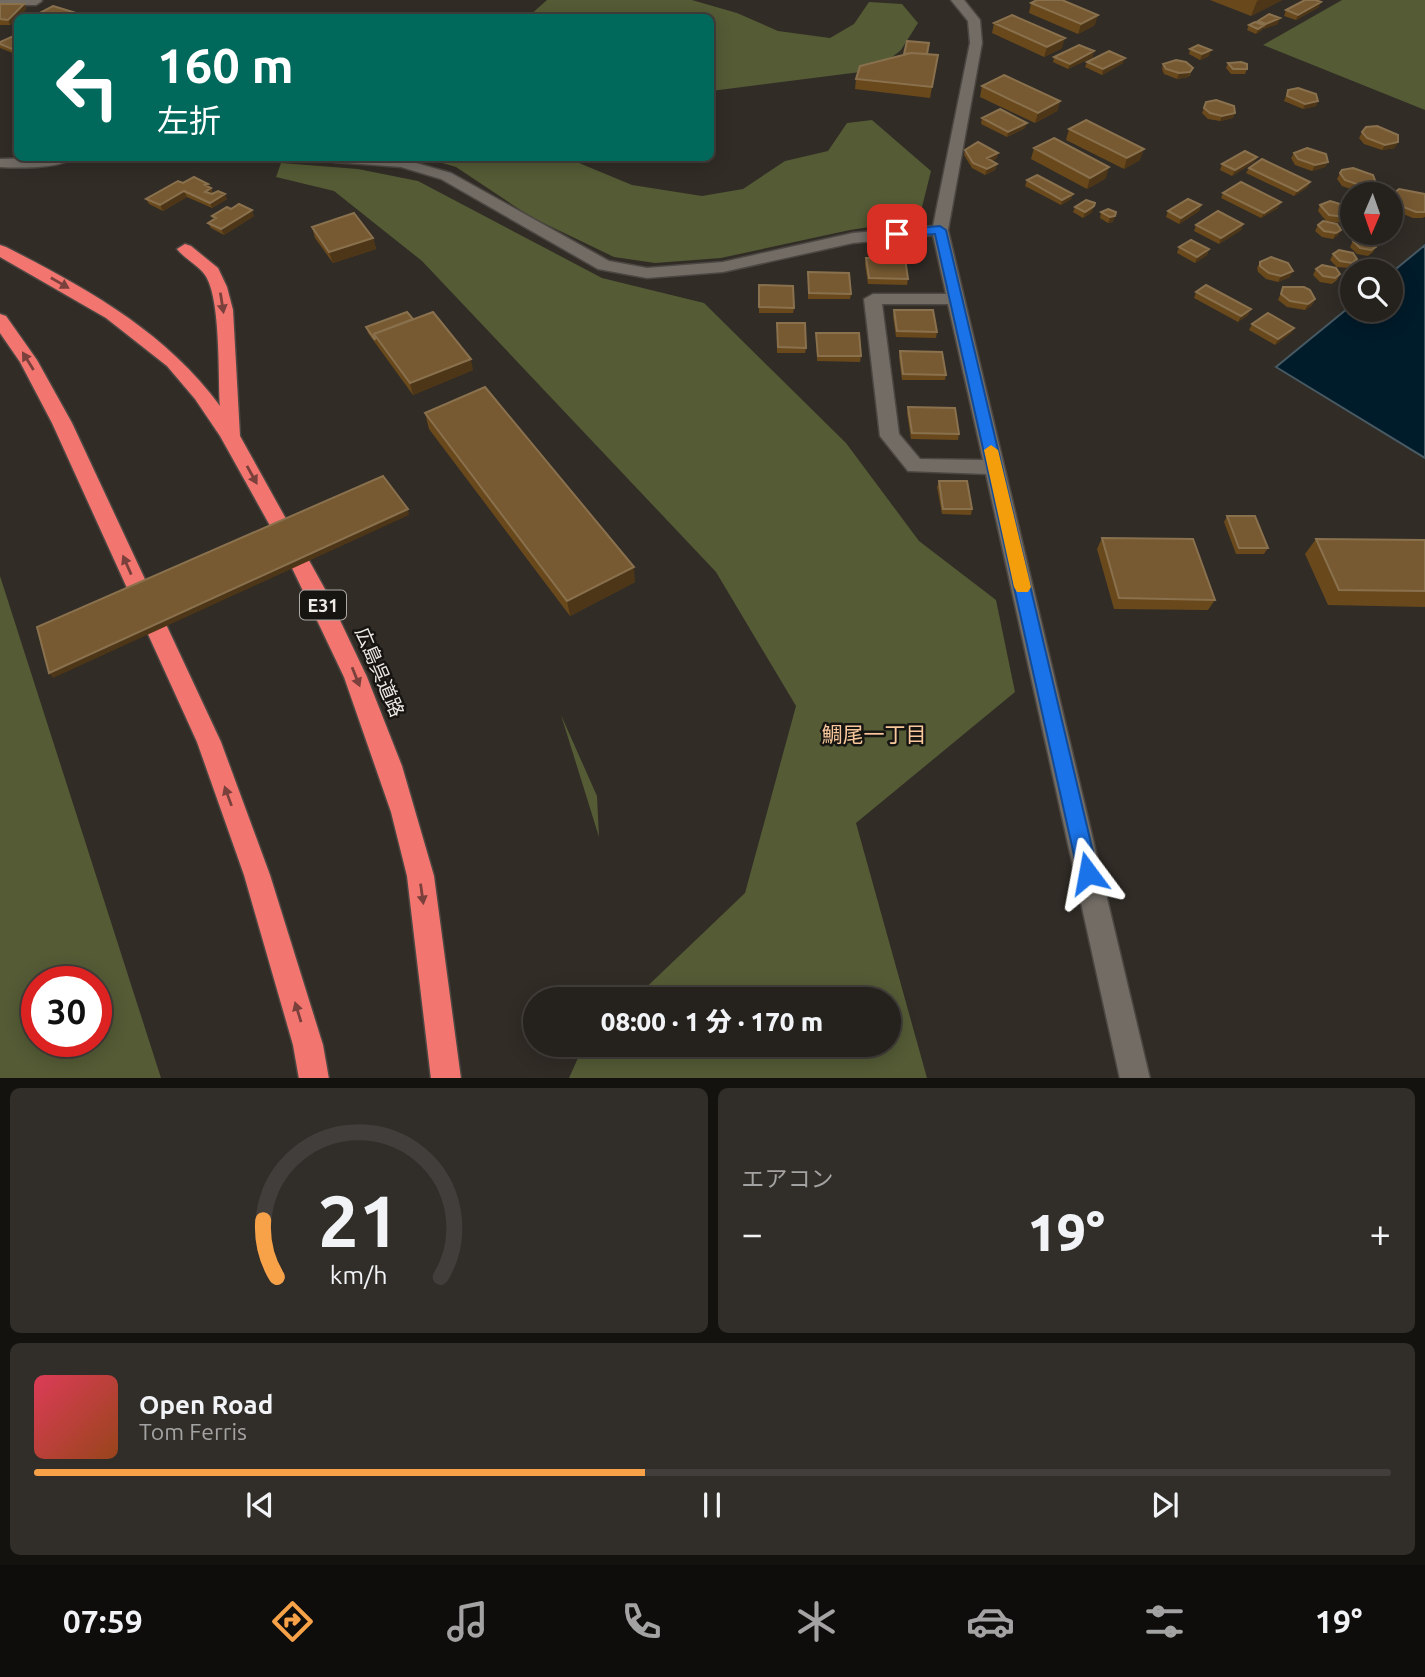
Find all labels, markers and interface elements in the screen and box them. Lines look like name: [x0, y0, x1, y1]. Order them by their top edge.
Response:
text: 160 m: [157, 37, 294, 92]
icon: left: [42, 42, 133, 133]
text: 左折: [157, 102, 221, 138]
north arrow: [1340, 182, 1404, 245]
map controls: [1340, 182, 1403, 322]
pin: [867, 204, 927, 264]
icon: arrive: [878, 215, 916, 253]
button: search: [1340, 259, 1403, 322]
one-way arrow: [50, 277, 69, 289]
one-way arrow: [217, 292, 228, 314]
one-way arrow: [21, 351, 34, 370]
one-way arrow: [246, 465, 258, 484]
one-way arrow: [121, 555, 133, 575]
road number: E31: [300, 590, 346, 620]
street label: 広島呉道路: [351, 624, 409, 720]
one-way arrow: [351, 666, 362, 687]
district label: 鯛尾一丁目: [822, 722, 927, 746]
one-way arrow: [222, 785, 233, 806]
position arrow: [1051, 836, 1125, 910]
one-way arrow: [417, 883, 428, 905]
speed limit sign: 30: [21, 966, 112, 1057]
one-way arrow: [292, 1001, 302, 1022]
text: 08:00 · 1 分 · 170 m: [601, 1007, 823, 1036]
text: エアコン: [742, 1166, 834, 1191]
text: 21: [318, 1179, 400, 1261]
text: 19°: [1027, 1203, 1105, 1261]
text: −: [742, 1212, 763, 1254]
text: +: [1370, 1212, 1391, 1254]
text: km/h: [330, 1260, 388, 1288]
text: Open Road: [139, 1390, 273, 1419]
text: Tom Ferris: [139, 1419, 247, 1444]
icon: previous: [241, 1486, 279, 1524]
icon: pause: [693, 1486, 731, 1524]
icon: next: [1146, 1486, 1184, 1524]
icon: directions: [268, 1597, 317, 1646]
icon: music: [443, 1597, 492, 1646]
icon: phone: [617, 1597, 666, 1646]
icon: climate: [792, 1597, 841, 1646]
icon: car: [966, 1597, 1015, 1646]
icon: filters: [1140, 1597, 1189, 1646]
text: 07:59: [63, 1603, 143, 1639]
text: 19°: [1315, 1603, 1362, 1639]

